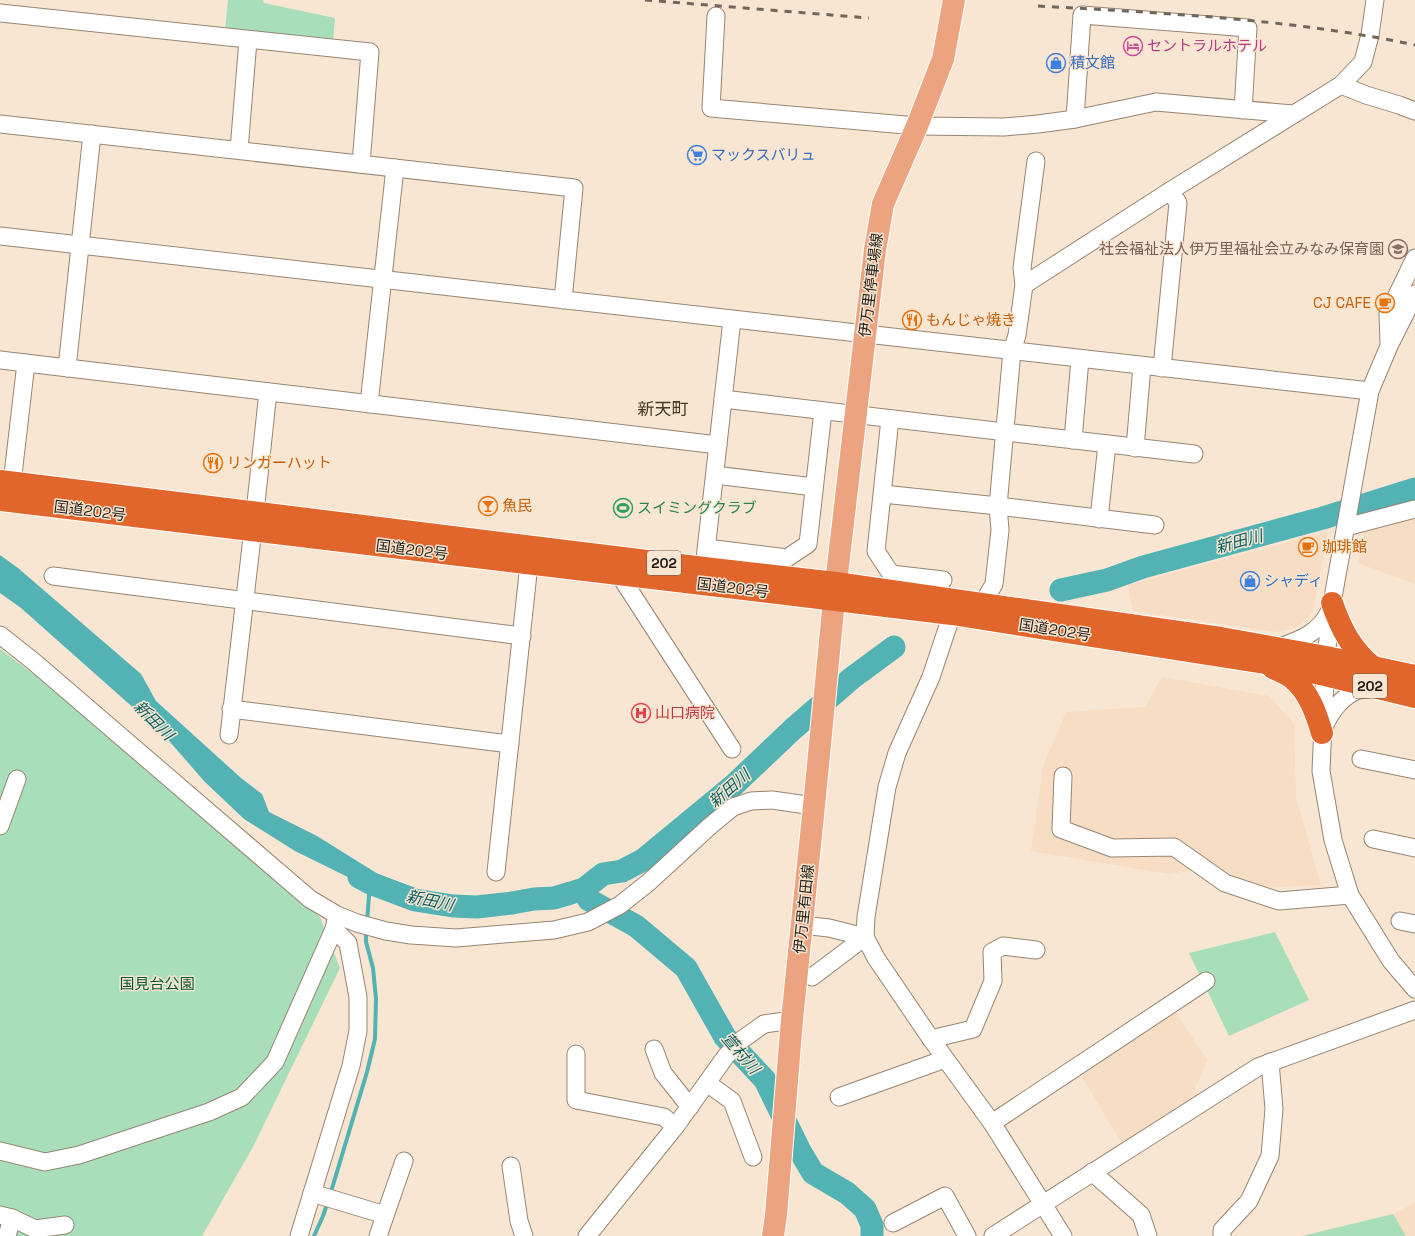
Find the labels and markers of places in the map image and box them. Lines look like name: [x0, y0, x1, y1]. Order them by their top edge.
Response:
hotel icon: セントラルホテル: [1122, 35, 1144, 57]
place label: セントラルホテル: [1147, 36, 1267, 55]
shop icon: 積文館: [1045, 52, 1067, 74]
place label: 積文館: [1070, 53, 1115, 72]
supermarket icon: マックスバリュ: [686, 144, 708, 166]
place label: マックスバリュ: [711, 145, 816, 164]
school or university icon: 社会福祉法人伊万里福祉会立みなみ保育園: [1387, 238, 1409, 260]
place label: 社会福祉法人伊万里福祉会立みなみ保育園: [1099, 239, 1384, 258]
cafe icon: CJ CAFE: [1374, 292, 1396, 314]
place label: CJ CAFE: [1313, 293, 1371, 312]
restaurant icon: もんじゃ焼き: [901, 309, 923, 331]
place label: もんじゃ焼き: [926, 310, 1016, 329]
restaurant icon: リンガーハット: [202, 452, 224, 474]
place label: リンガーハット: [227, 453, 332, 472]
bar icon: 魚民: [477, 495, 499, 517]
place label: 魚民: [502, 496, 532, 515]
sports icon: スイミングクラブ: [612, 497, 634, 519]
place label: スイミングクラブ: [637, 498, 757, 517]
cafe icon: 珈琲館: [1297, 536, 1319, 558]
place label: 珈琲館: [1322, 537, 1367, 556]
shop icon: シャディ: [1239, 570, 1261, 592]
place label: シャディ: [1264, 571, 1323, 590]
hospital icon: 山口病院: [630, 702, 652, 724]
place label: 山口病院: [655, 703, 715, 722]

